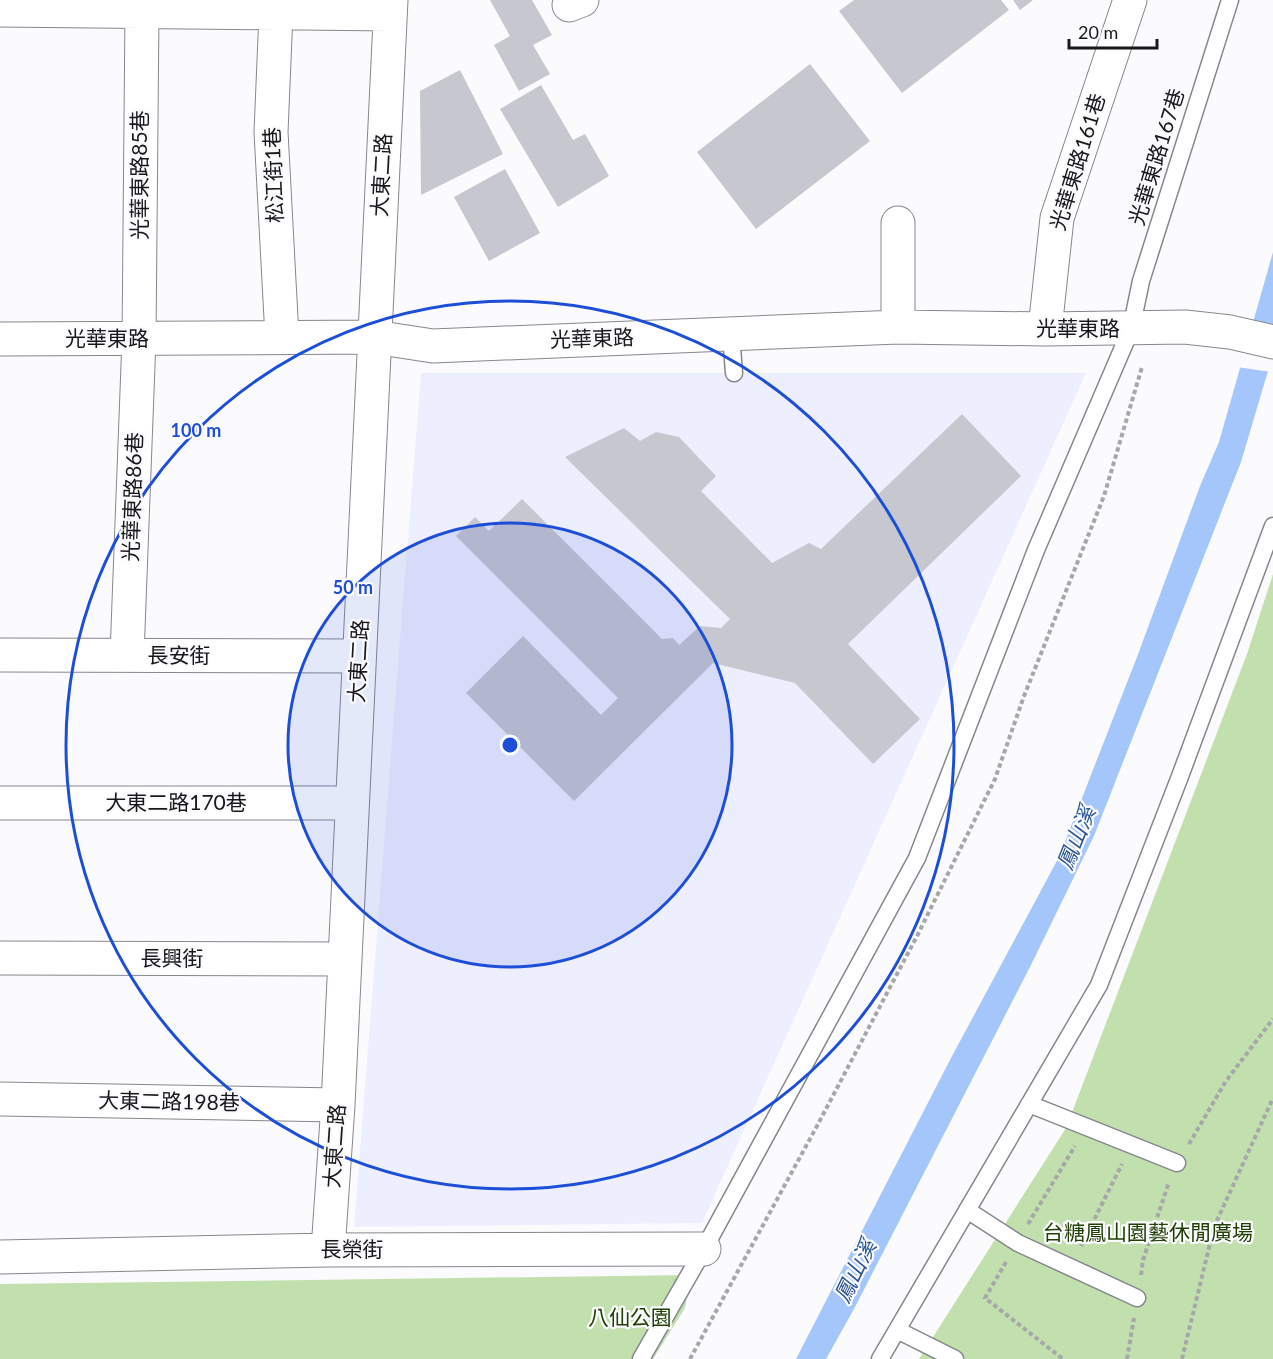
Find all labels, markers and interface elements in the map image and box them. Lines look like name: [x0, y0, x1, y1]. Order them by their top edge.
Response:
scale bar: [1069, 12, 1158, 50]
text: 20 m: [1078, 21, 1118, 43]
street label: 光華東路167巷: [1123, 85, 1188, 228]
street label: 光華東路161巷: [1044, 90, 1109, 233]
street label: 光華東路85巷: [126, 110, 151, 240]
street label: 松江街1巷: [258, 127, 287, 224]
street label: 大東二路: [366, 132, 395, 218]
street label: 光華東路: [1036, 315, 1120, 340]
street label: 光華東路: [550, 324, 634, 351]
street label: 光華東路: [65, 325, 149, 350]
text: 100 m: [171, 419, 221, 441]
street label: 光華東路86巷: [117, 432, 146, 562]
text: 50 m: [333, 576, 373, 598]
street label: 大東二路: [343, 618, 372, 704]
street label: 長安街: [148, 642, 211, 667]
centre of rings: [500, 735, 520, 755]
street label: 大東二路170巷: [105, 789, 247, 814]
water label: 鳳山溪: [1051, 799, 1102, 873]
street label: 長興街: [141, 945, 204, 970]
street label: 大東二路198巷: [98, 1087, 240, 1114]
street label: 大東二路: [318, 1103, 349, 1189]
park label: 台糖鳳山園藝休閒廣場: [1043, 1219, 1253, 1244]
water label: 鳳山溪: [828, 1233, 882, 1306]
street label: 長榮街: [321, 1236, 384, 1261]
park label: 八仙公園: [588, 1304, 672, 1329]

